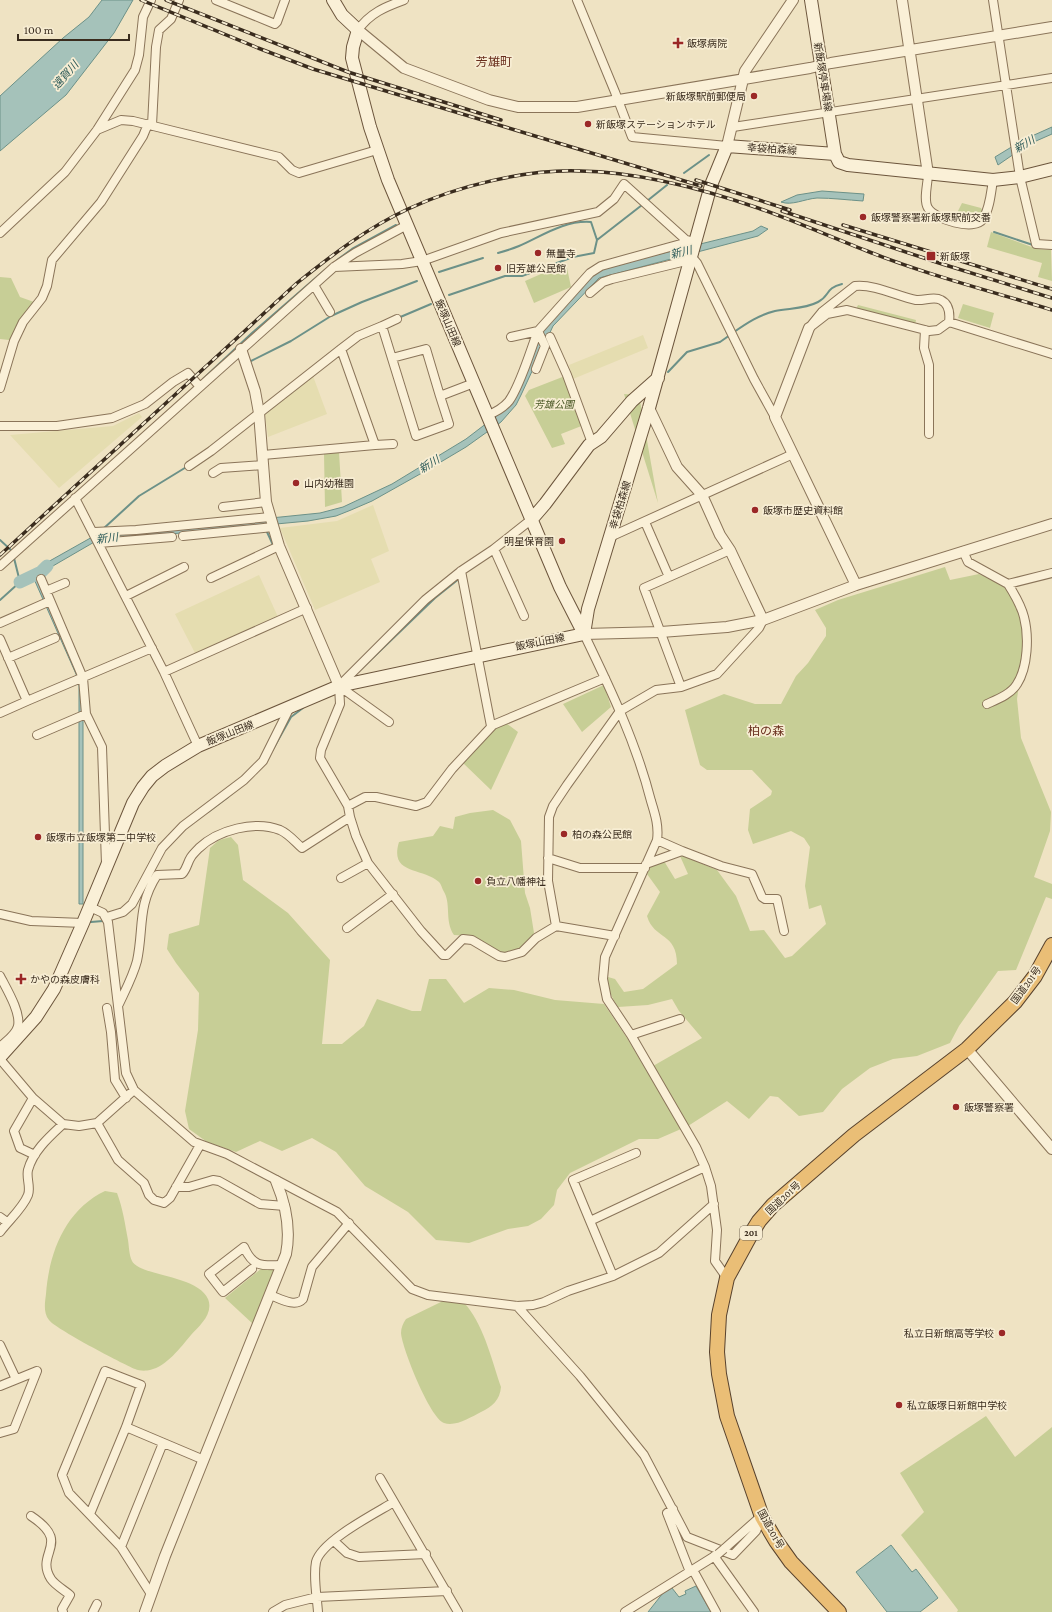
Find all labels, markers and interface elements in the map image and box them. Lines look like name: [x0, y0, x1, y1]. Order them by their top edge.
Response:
scale bar: [18, 16, 129, 42]
text: 100 m: [24, 23, 54, 37]
marker: 飯塚病院: [672, 37, 684, 49]
place label: 飯塚病院: [687, 38, 727, 49]
street label: 新飯塚停車場線: [812, 42, 834, 112]
district label: 芳雄町: [476, 55, 512, 69]
water label: 遠賀川: [50, 58, 81, 91]
place label: 新飯塚駅前郵便局: [666, 91, 746, 102]
marker: 新飯塚駅前郵便局: [749, 91, 759, 101]
marker: 新飯塚ステーションホテル: [583, 119, 593, 129]
place label: 新飯塚ステーションホテル: [596, 119, 716, 130]
water label: 新川: [1011, 133, 1037, 155]
street label: 幸袋柏森線: [747, 142, 797, 156]
marker: 飯塚警察署新飯塚駅前交番: [858, 212, 868, 222]
place label: 飯塚警察署新飯塚駅前交番: [871, 212, 991, 223]
water label: 新川: [669, 243, 694, 260]
marker: 無量寺: [533, 248, 543, 258]
place label: 無量寺: [546, 248, 576, 259]
marker: 新飯塚: [925, 250, 937, 262]
place label: 新飯塚: [940, 251, 970, 262]
marker: 旧芳雄公民館: [493, 263, 503, 273]
place label: 旧芳雄公民館: [506, 263, 566, 274]
street label: 飯塚山田線: [433, 298, 463, 348]
park label: 芳雄公園: [534, 399, 576, 410]
water label: 新川: [416, 453, 442, 475]
marker: 山内幼稚園: [291, 478, 301, 488]
place label: 山内幼稚園: [304, 478, 354, 489]
street label: 幸袋柏森線: [607, 479, 633, 531]
marker: 飯塚市歴史資料館: [750, 505, 760, 515]
place label: 飯塚市歴史資料館: [763, 505, 843, 516]
water label: 新川: [95, 531, 120, 545]
place label: 明星保育園: [504, 536, 554, 547]
marker: 明星保育園: [557, 536, 567, 546]
street label: 飯塚山田線: [514, 632, 566, 652]
street label: 飯塚山田線: [205, 719, 255, 747]
district label: 柏の森: [748, 724, 784, 738]
marker: 柏の森公民館: [559, 829, 569, 839]
place label: 柏の森公民館: [572, 829, 632, 840]
marker: 飯塚市立飯塚第二中学校: [33, 832, 43, 842]
place label: 飯塚市立飯塚第二中学校: [46, 832, 156, 843]
marker: 負立八幡神社: [473, 876, 483, 886]
place label: 負立八幡神社: [486, 876, 546, 887]
street label: 国道201号: [1009, 964, 1043, 1006]
marker: かやの森皮膚科: [15, 973, 27, 985]
place label: かやの森皮膚科: [30, 974, 100, 985]
marker: 飯塚警察署: [951, 1102, 961, 1112]
place label: 飯塚警察署: [964, 1102, 1014, 1113]
street label: 国道201号: [763, 1179, 803, 1217]
road number: 201: [740, 1226, 762, 1240]
place label: 私立日新館高等学校: [904, 1328, 994, 1339]
marker: 私立日新館高等学校: [997, 1328, 1007, 1338]
marker: 私立飯塚日新館中学校: [894, 1400, 904, 1410]
place label: 私立飯塚日新館中学校: [907, 1400, 1007, 1411]
street label: 国道201号: [756, 1507, 786, 1551]

